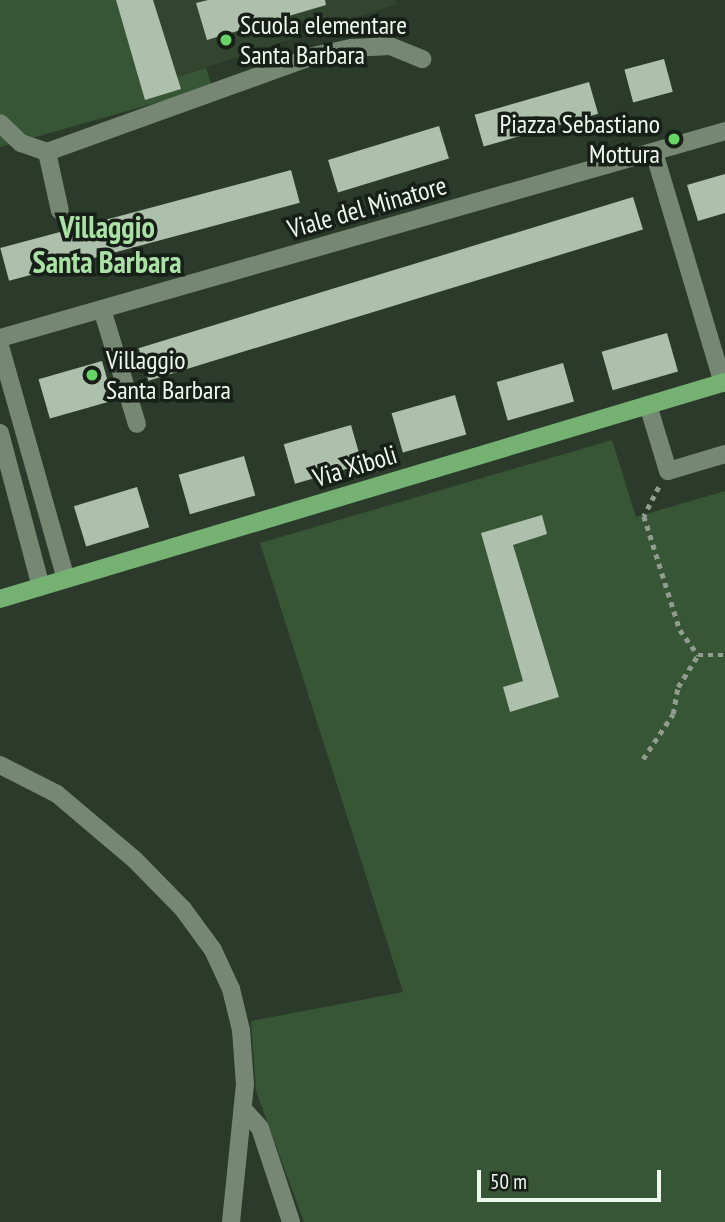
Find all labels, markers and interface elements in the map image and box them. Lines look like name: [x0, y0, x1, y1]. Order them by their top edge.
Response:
place label: Scuola elementare Santa Barbara: [240, 9, 407, 70]
marker: Scuola elementare Santa Barbara: [218, 32, 234, 48]
place label: Piazza Sebastiano Mottura: [499, 108, 660, 170]
marker: Piazza Sebastiano Mottura: [666, 131, 682, 147]
street label: Viale del Minatore: [284, 169, 450, 245]
district label: Villaggio Santa Barbara: [32, 209, 182, 280]
place label: Villaggio Santa Barbara: [106, 344, 231, 406]
marker: Villaggio Santa Barbara: [84, 367, 100, 383]
street label: Via Xiboli: [309, 438, 401, 494]
scale bar: [480, 1156, 664, 1200]
text: 50 m: [490, 1168, 527, 1195]

